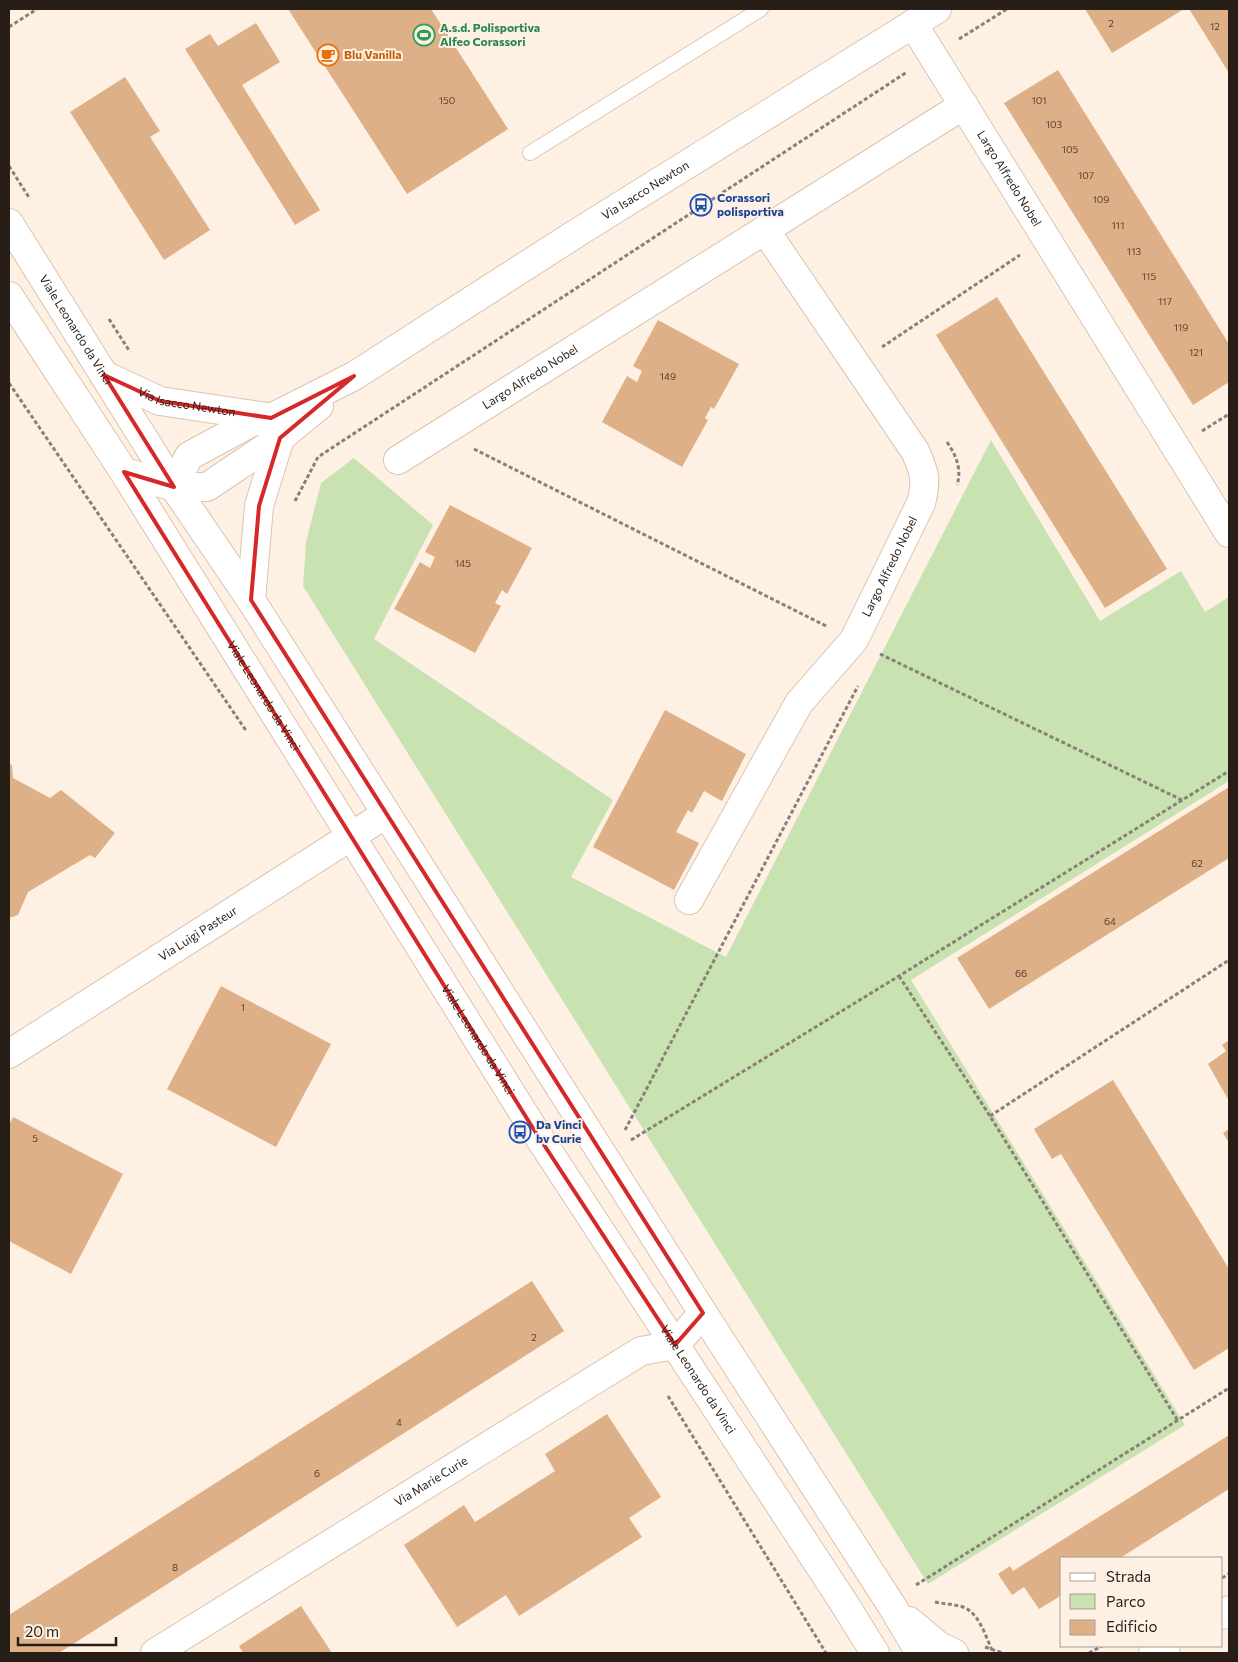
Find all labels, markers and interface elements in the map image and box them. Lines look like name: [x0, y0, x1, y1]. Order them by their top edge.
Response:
house number: 2: [1108, 17, 1114, 29]
place label: A.s.d. Polisportiva Alfeo Corassori: [440, 20, 540, 48]
house number: 12: [1210, 20, 1220, 32]
sports icon: A.s.d. Polisportiva Alfeo Corassori: [412, 23, 436, 47]
cafe icon: Blu Vanilla: [316, 43, 340, 67]
place label: Blu Vanilla: [344, 47, 402, 61]
house number: 150: [439, 94, 455, 106]
house number: 101: [1031, 94, 1047, 106]
house number: 103: [1046, 118, 1063, 130]
street label: Largo Alfredo Nobel: [975, 128, 1045, 229]
house number: 105: [1062, 143, 1079, 155]
street label: Via Isacco Newton: [599, 157, 691, 222]
house number: 107: [1078, 169, 1094, 181]
place label: Corassori polisportiva: [717, 190, 784, 218]
bus stop icon: Corassori polisportiva: [689, 193, 713, 217]
house number: 109: [1093, 193, 1109, 205]
house number: 111: [1112, 219, 1124, 231]
house number: 113: [1127, 245, 1141, 257]
house number: 115: [1142, 270, 1156, 282]
street label: Viale Leonardo da Vinci: [37, 272, 116, 387]
house number: 117: [1158, 295, 1172, 307]
house number: 119: [1174, 321, 1188, 333]
street label: Largo Alfredo Nobel: [479, 341, 580, 411]
house number: 121: [1189, 346, 1203, 358]
house number: 149: [660, 370, 676, 382]
street label: Via Isacco Newton: [136, 384, 237, 418]
street label: Largo Alfredo Nobel: [859, 514, 919, 619]
house number: 145: [455, 557, 471, 569]
street label: Viale Leonardo da Vinci: [225, 638, 304, 753]
house number: 62: [1191, 857, 1203, 869]
street label: Via Luigi Pasteur: [156, 903, 240, 963]
house number: 64: [1104, 915, 1116, 927]
house number: 66: [1015, 967, 1027, 979]
street label: Viale Leonardo da Vinci: [439, 982, 518, 1096]
house number: 1: [241, 1001, 245, 1013]
place label: Da Vinci bv Curie: [536, 1117, 581, 1145]
bus stop icon: Da Vinci bv Curie: [508, 1120, 532, 1144]
house number: 5: [32, 1132, 38, 1144]
street label: Viale Leonardo da Vinci: [658, 1322, 739, 1436]
house number: 2: [531, 1331, 537, 1343]
house number: 4: [396, 1416, 402, 1428]
street label: Via Marie Curie: [391, 1453, 470, 1509]
house number: 6: [314, 1467, 320, 1479]
legend: [1060, 1557, 1223, 1647]
house number: 8: [172, 1561, 178, 1573]
text: Strada: [1106, 1567, 1151, 1585]
text: Parco: [1106, 1592, 1145, 1610]
scale bar: [18, 1614, 115, 1646]
text: Edificio: [1106, 1617, 1157, 1635]
text: 20 m: [25, 1622, 59, 1640]

